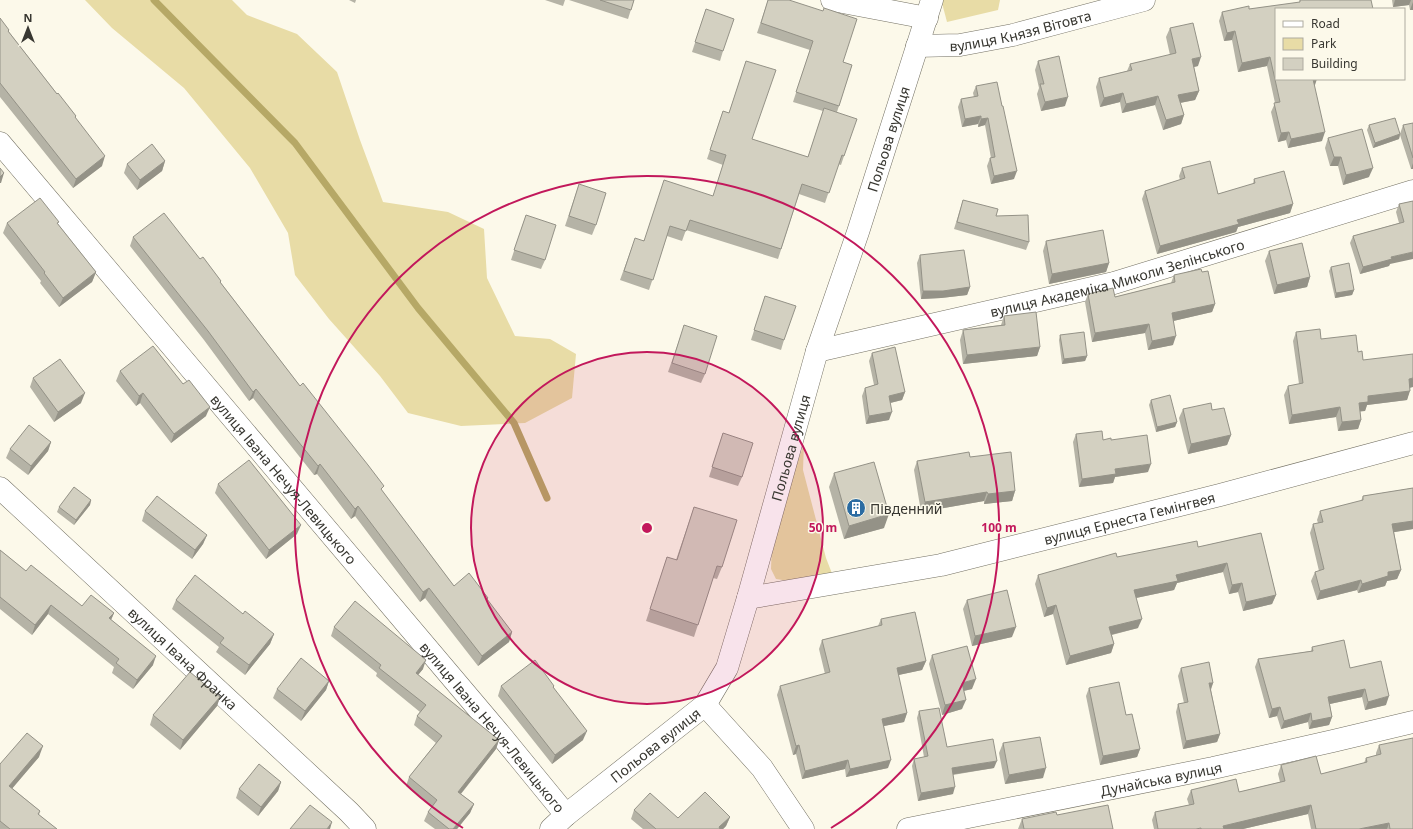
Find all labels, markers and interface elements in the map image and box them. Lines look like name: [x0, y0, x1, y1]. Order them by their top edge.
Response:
street label: вулиця Князя Вітовта: [949, 5, 1093, 55]
north arrow: [8, 8, 48, 48]
legend: [1275, 8, 1405, 80]
text: N: [24, 10, 32, 25]
text: Road: [1311, 15, 1340, 32]
text: Park: [1311, 35, 1337, 52]
text: Building: [1311, 55, 1358, 72]
street label: Польова вулиця: [862, 84, 913, 194]
street label: вулиця Академіка Миколи Зелінського: [988, 234, 1246, 321]
street label: вулиця Івана Нечуя-Левицького: [207, 390, 361, 568]
street label: Польова вулиця: [766, 392, 814, 503]
street label: вулиця Ернеста Гемінгвея: [1042, 487, 1217, 548]
building icon: Південний: [845, 497, 867, 519]
place label: Південний: [870, 499, 943, 518]
text: 50 m: [809, 519, 837, 536]
text: 100 m: [981, 519, 1017, 536]
centre of rings: [640, 521, 654, 535]
street label: вулиця Івана Франка: [125, 603, 242, 714]
street label: вулиця Івана Нечуя-Левицького: [416, 637, 569, 816]
street label: Польова вулиця: [606, 703, 704, 786]
street label: Дунайська вулиця: [1098, 757, 1224, 800]

